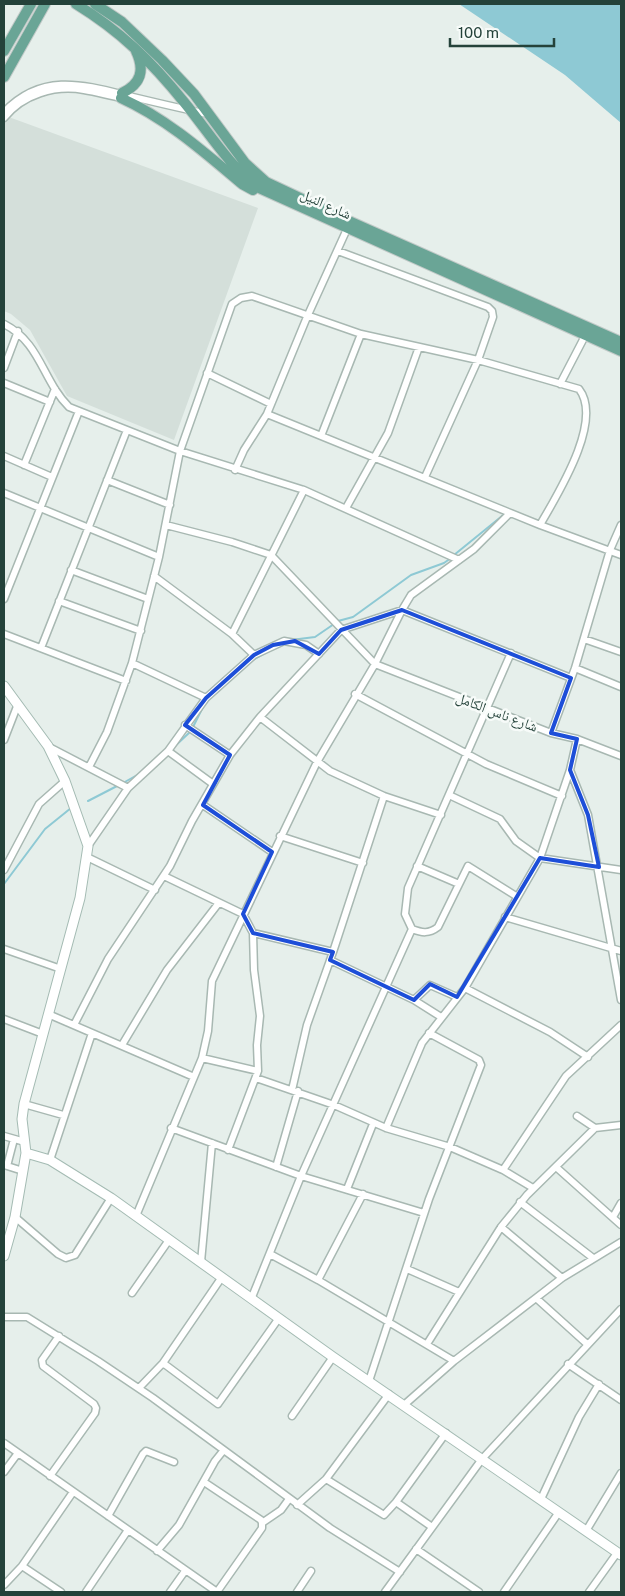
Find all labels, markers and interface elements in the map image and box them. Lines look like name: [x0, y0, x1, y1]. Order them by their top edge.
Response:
scale bar: [450, 15, 554, 47]
text: 100 m: [458, 24, 499, 41]
street label: شارع النيل: [297, 186, 354, 224]
street label: شارع ناس الكامل: [453, 689, 540, 737]

